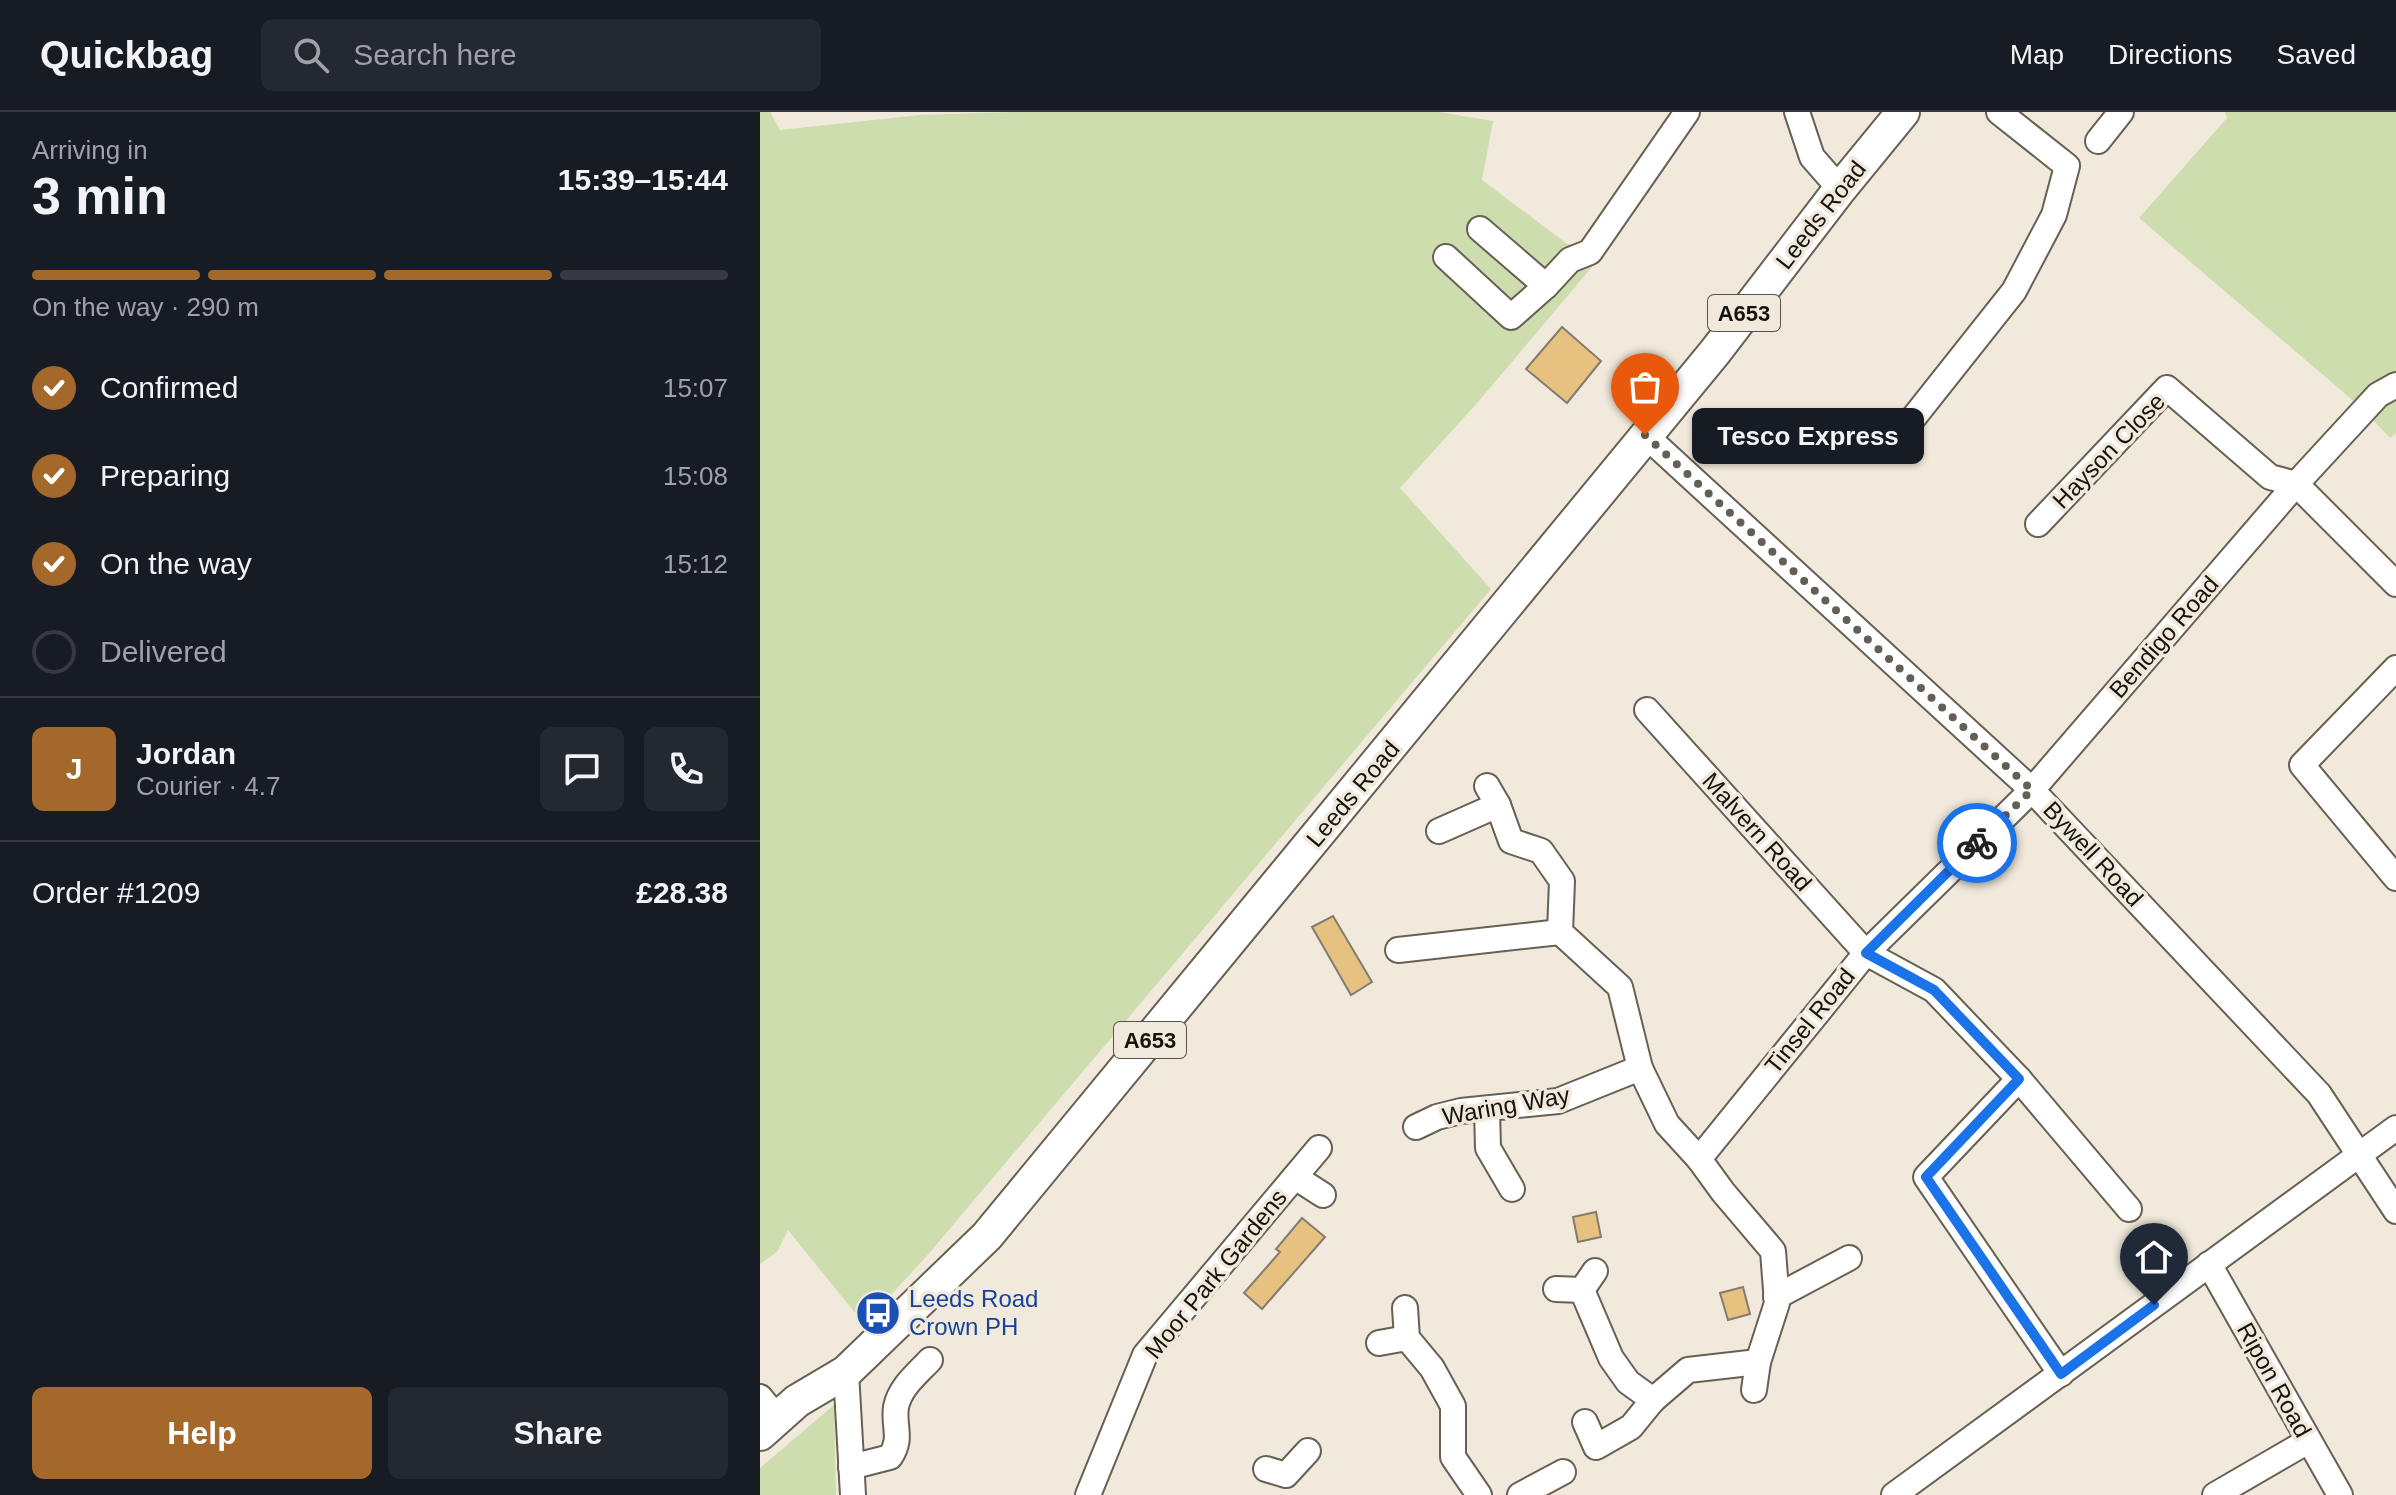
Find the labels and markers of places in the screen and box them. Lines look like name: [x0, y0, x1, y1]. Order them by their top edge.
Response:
pin: [1611, 353, 1679, 435]
callout: Tesco Express: [1693, 407, 1925, 463]
pin: [2120, 1223, 2188, 1305]
place label: Leeds Road Crown PH: [909, 1285, 1038, 1340]
bus stop icon: Leeds Road Crown PH: [854, 1289, 902, 1337]

